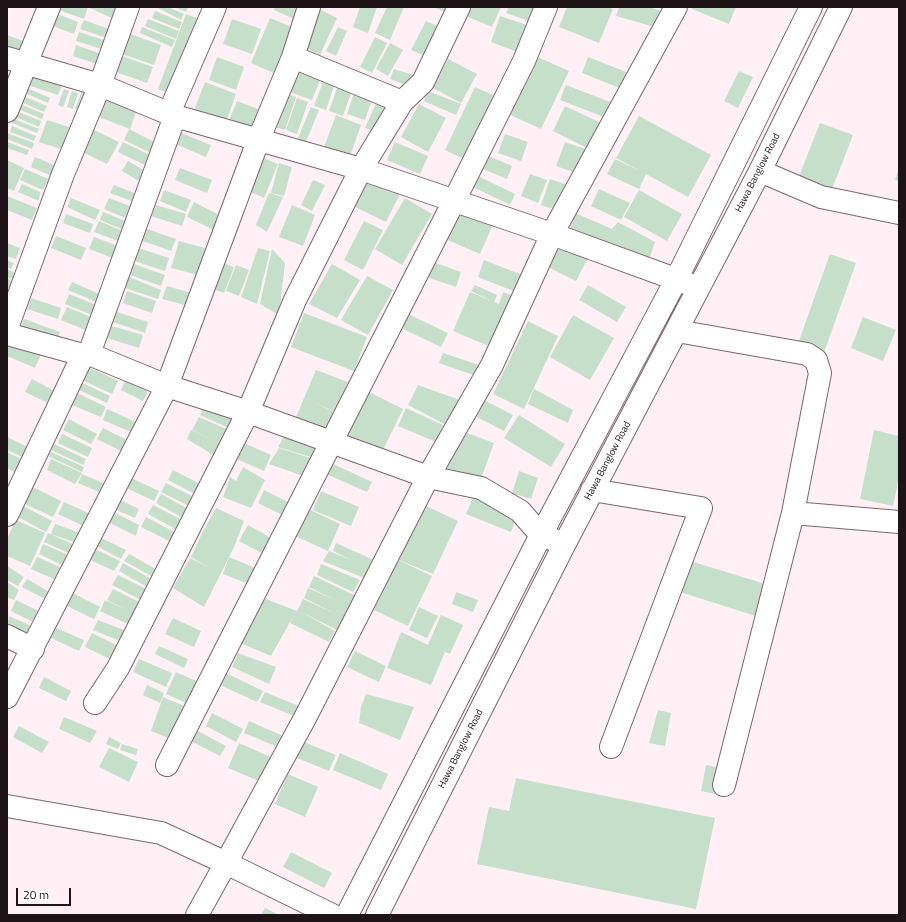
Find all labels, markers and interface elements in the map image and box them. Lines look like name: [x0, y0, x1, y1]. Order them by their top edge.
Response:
street label: Hawa Banglow Road: [733, 131, 783, 215]
street label: Hawa Banglow Road: [582, 420, 634, 502]
street label: Hawa Banglow Road: [436, 707, 486, 791]
scale bar: [18, 880, 73, 906]
text: 20 m: [23, 885, 49, 904]

